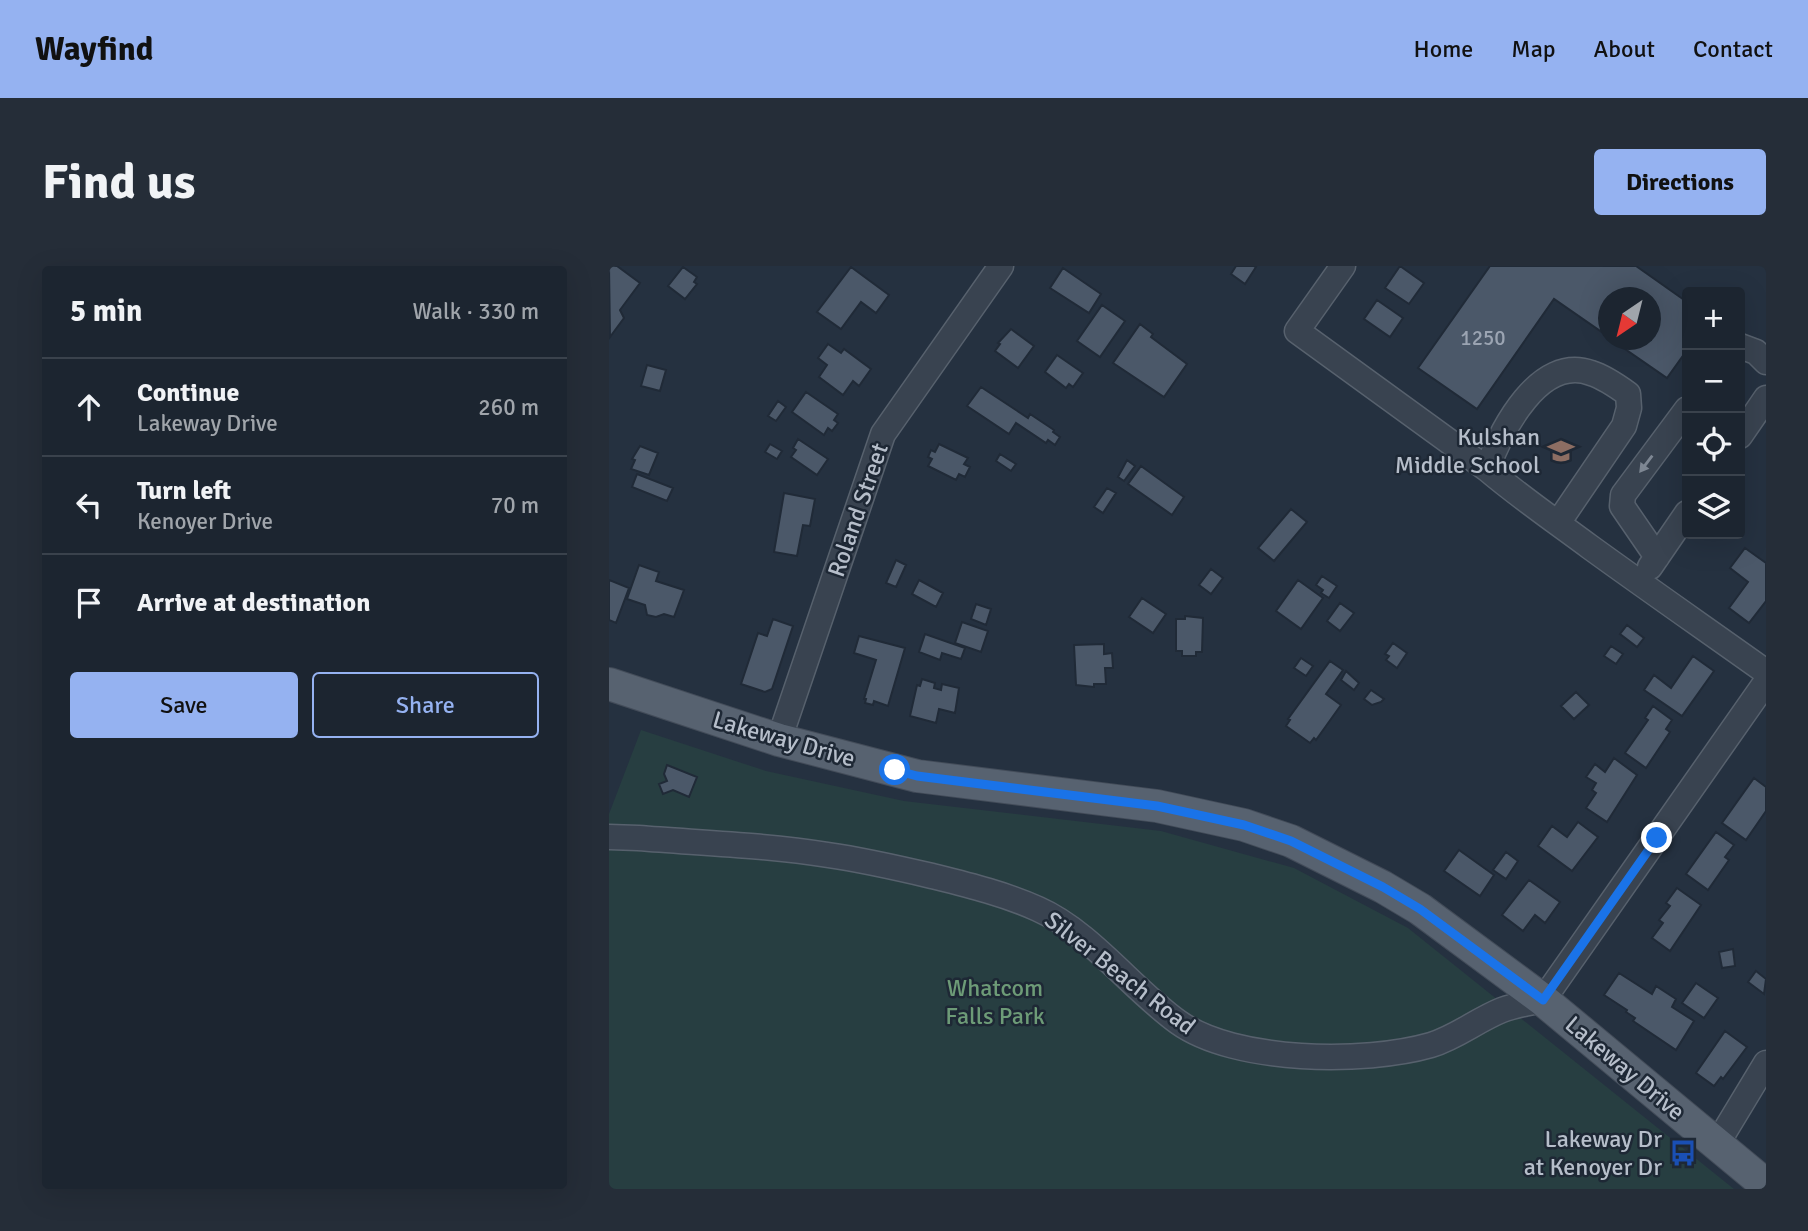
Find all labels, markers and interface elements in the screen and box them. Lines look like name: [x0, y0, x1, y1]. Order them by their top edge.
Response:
text: Wayfind: [35, 29, 154, 70]
text: Home: [1413, 34, 1473, 64]
text: Map: [1511, 34, 1556, 64]
text: About: [1594, 34, 1655, 64]
text: Contact: [1693, 34, 1773, 64]
button: Directions: [1594, 149, 1766, 215]
text: Find us: [42, 152, 195, 212]
north arrow: [1598, 287, 1661, 350]
map controls: [1682, 287, 1745, 539]
button: +: [1682, 287, 1745, 350]
text: 5 min: [70, 293, 142, 330]
text: Walk · 330 m: [413, 297, 539, 326]
house number: 1250: [1460, 325, 1506, 351]
button: −: [1682, 350, 1745, 413]
text: Continue: [137, 377, 239, 409]
icon: ahead: [70, 388, 108, 426]
text: 260 m: [478, 393, 539, 422]
text: Lakeway Drive: [137, 409, 278, 438]
button: locate: [1682, 413, 1745, 476]
place label: Kulshan Middle School: [1395, 422, 1540, 480]
school or university icon: Kulshan Middle School: [1546, 436, 1576, 466]
street label: Roland Street: [821, 439, 895, 581]
one-way arrow: [1640, 455, 1654, 473]
text: Turn left: [137, 475, 231, 507]
button: layers: [1682, 476, 1745, 539]
icon: left: [70, 486, 108, 524]
text: 70 m: [491, 491, 539, 520]
text: Kenoyer Drive: [137, 507, 273, 536]
icon: arrive: [70, 584, 108, 622]
text: Arrive at destination: [137, 587, 370, 619]
button: Save: [70, 672, 298, 738]
button: Share: [312, 672, 539, 738]
street label: Lakeway Drive: [709, 704, 859, 774]
route start: [879, 754, 910, 785]
route end: [1641, 822, 1672, 853]
street label: Silver Beach Road: [1039, 905, 1201, 1041]
park label: Whatcom Falls Park: [945, 973, 1045, 1031]
street label: Lakeway Drive: [1559, 1009, 1691, 1127]
place label: Lakeway Dr at Kenoyer Dr: [1524, 1124, 1662, 1182]
bus stop icon: Lakeway Dr at Kenoyer Dr: [1668, 1138, 1698, 1168]

